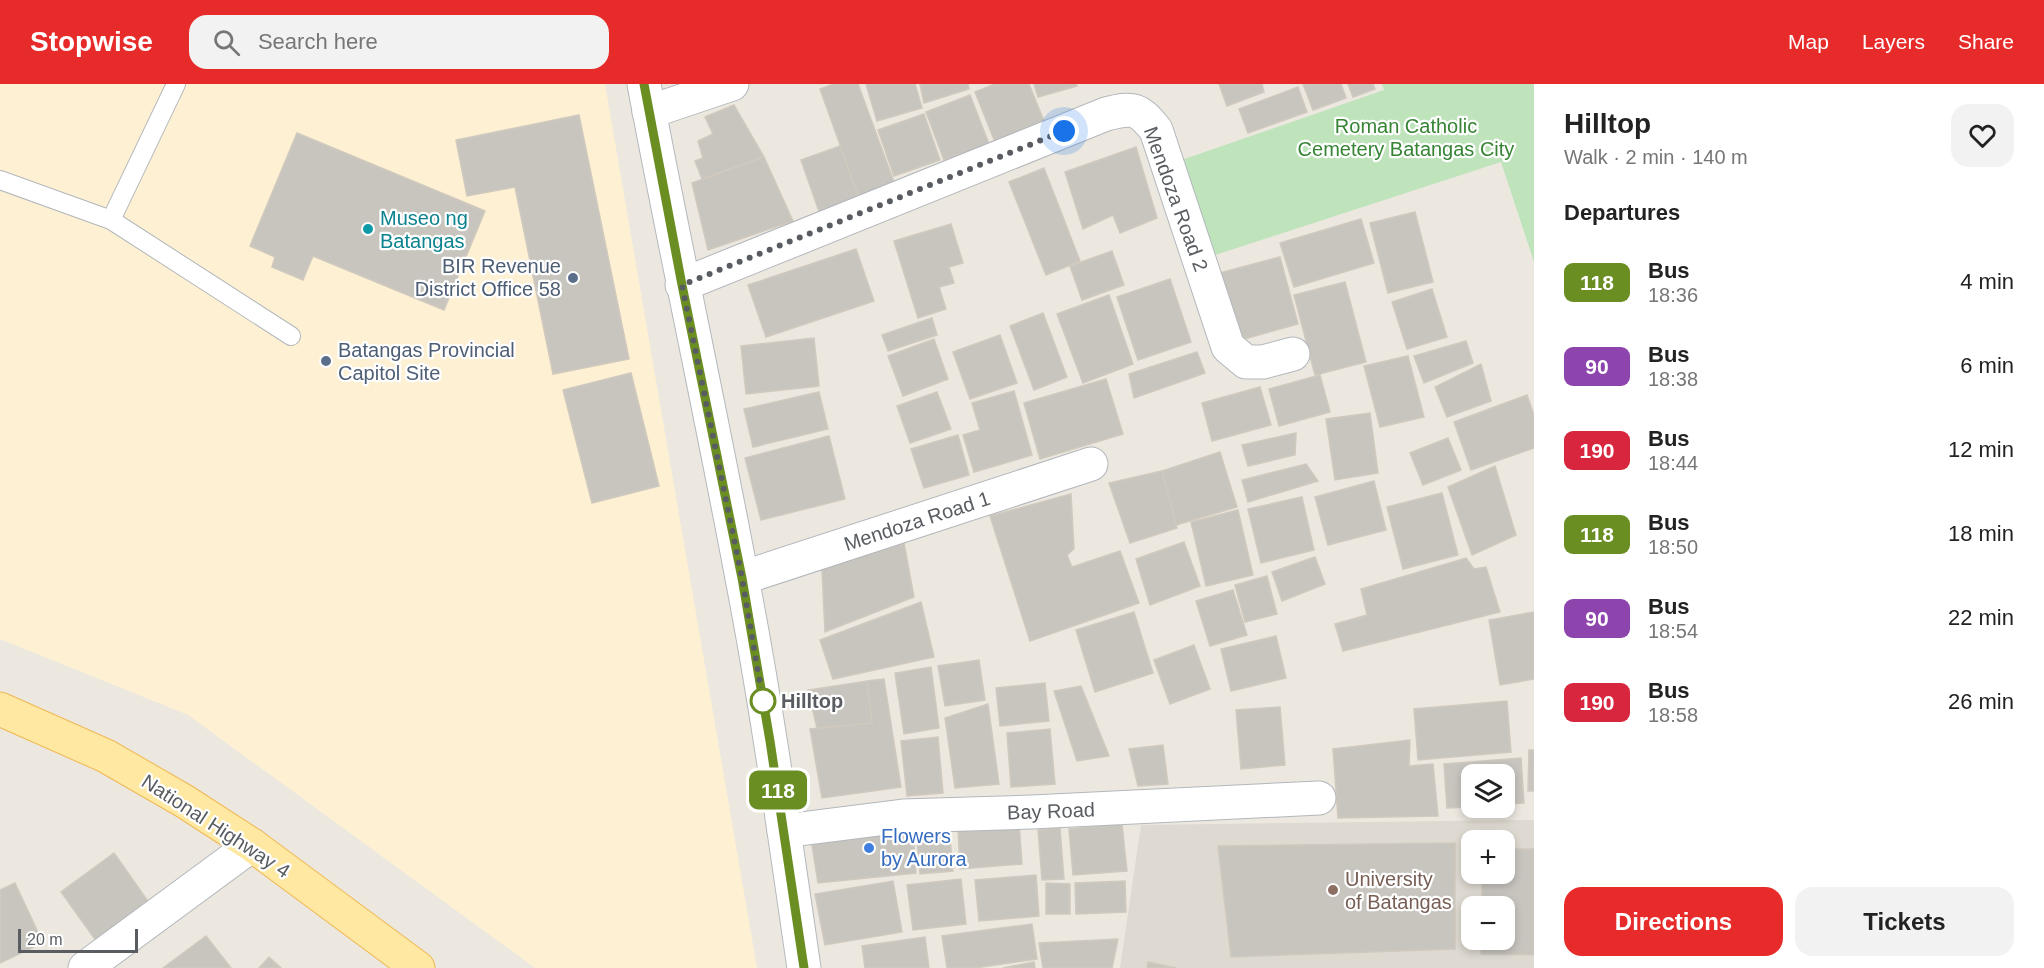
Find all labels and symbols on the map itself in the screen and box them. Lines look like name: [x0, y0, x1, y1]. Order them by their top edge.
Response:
park label: Roman Catholic Cemetery Batangas City: [1298, 115, 1514, 160]
your location: [1049, 116, 1079, 146]
street label: Mendoza Road 2: [1140, 124, 1212, 274]
place label: Museo ng Batangas: [380, 207, 468, 252]
marker: Museo ng Batangas: [361, 222, 375, 236]
place label: BIR Revenue District Office 58: [415, 255, 561, 300]
marker: BIR Revenue District Office 58: [566, 271, 580, 285]
place label: Batangas Provincial Capitol Site: [338, 339, 515, 384]
marker: Batangas Provincial Capitol Site: [319, 354, 333, 368]
street label: Mendoza Road 1: [841, 487, 993, 555]
marker: Hilltop: [750, 688, 776, 714]
place label: Hilltop: [781, 690, 843, 712]
street label: National Highway 4: [138, 770, 294, 882]
line badge: 118: [744, 770, 812, 810]
street label: Bay Road: [1007, 798, 1095, 824]
place label: Flowers by Aurora: [881, 825, 967, 870]
marker: Flowers by Aurora: [862, 841, 876, 855]
place label: University of Batangas: [1345, 868, 1452, 913]
marker: University of Batangas: [1326, 883, 1340, 897]
scale bar: [18, 926, 138, 954]

